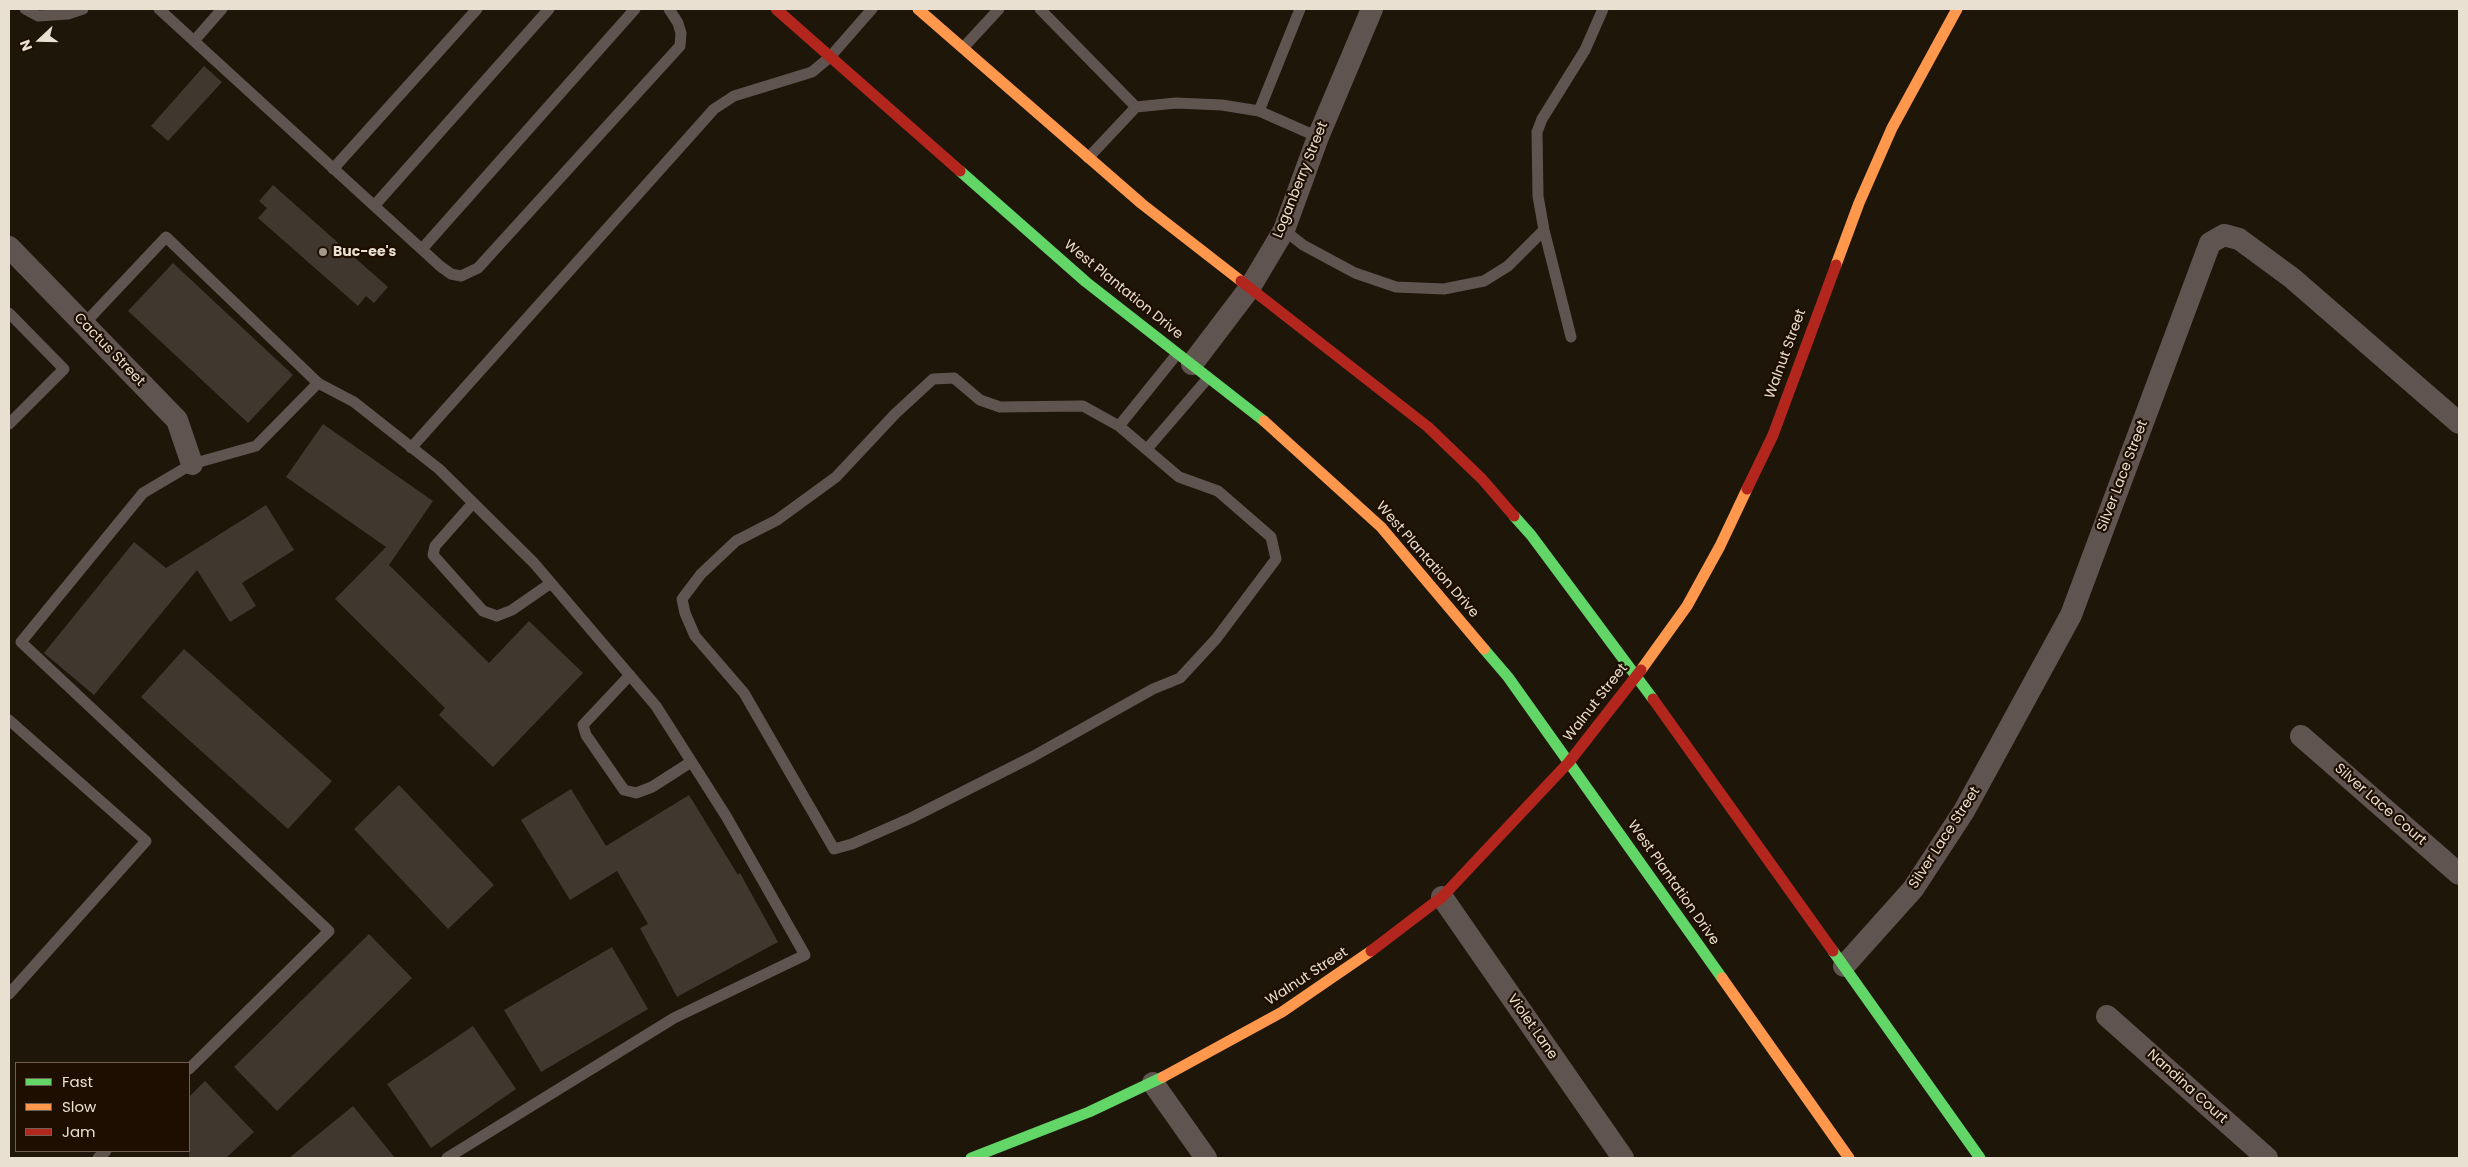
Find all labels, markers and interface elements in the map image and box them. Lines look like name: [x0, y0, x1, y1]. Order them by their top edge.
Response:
north arrow: [15, 15, 65, 65]
text: N: [15, 37, 37, 54]
street label: Loganberry Street: [1270, 119, 1332, 241]
street label: West Plantation Drive: [1060, 237, 1186, 343]
place label: Buc-ee's: [333, 244, 396, 260]
marker: Buc-ee's: [317, 246, 329, 258]
street label: Walnut Street: [1762, 307, 1810, 401]
street label: Cactus Street: [70, 310, 148, 390]
street label: Silver Lace Street: [2094, 418, 2152, 534]
street label: West Plantation Drive: [1372, 499, 1482, 621]
street label: Walnut Street: [1560, 661, 1632, 745]
street label: Silver Lace Court: [2331, 761, 2429, 849]
street label: Silver Lace Street: [1906, 784, 1984, 892]
street label: West Plantation Drive: [1624, 817, 1722, 949]
street label: Walnut Street: [1263, 944, 1351, 1010]
street label: Violet Lane: [1503, 991, 1561, 1063]
street label: Nandina Court: [2143, 1047, 2231, 1127]
legend: [15, 1062, 190, 1152]
text: Fast: [62, 1071, 93, 1092]
text: Slow: [62, 1096, 96, 1117]
text: Jam: [62, 1121, 96, 1142]

